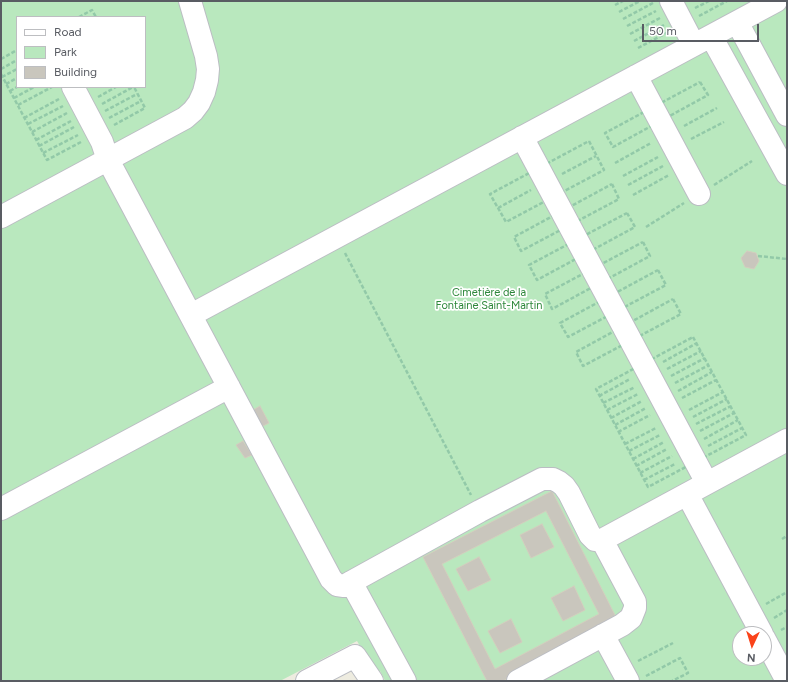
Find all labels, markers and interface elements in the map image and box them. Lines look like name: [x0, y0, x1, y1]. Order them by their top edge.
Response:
legend: [16, 16, 146, 88]
scale bar: [644, 16, 761, 42]
text: 50 m: [649, 24, 677, 38]
text: Road: [54, 25, 82, 39]
text: Park: [54, 45, 77, 59]
text: Building: [54, 65, 97, 79]
park label: Cimetière de la Fontaine Saint-Martin: [436, 286, 542, 312]
north arrow: [732, 626, 772, 666]
text: N: [747, 651, 756, 664]

